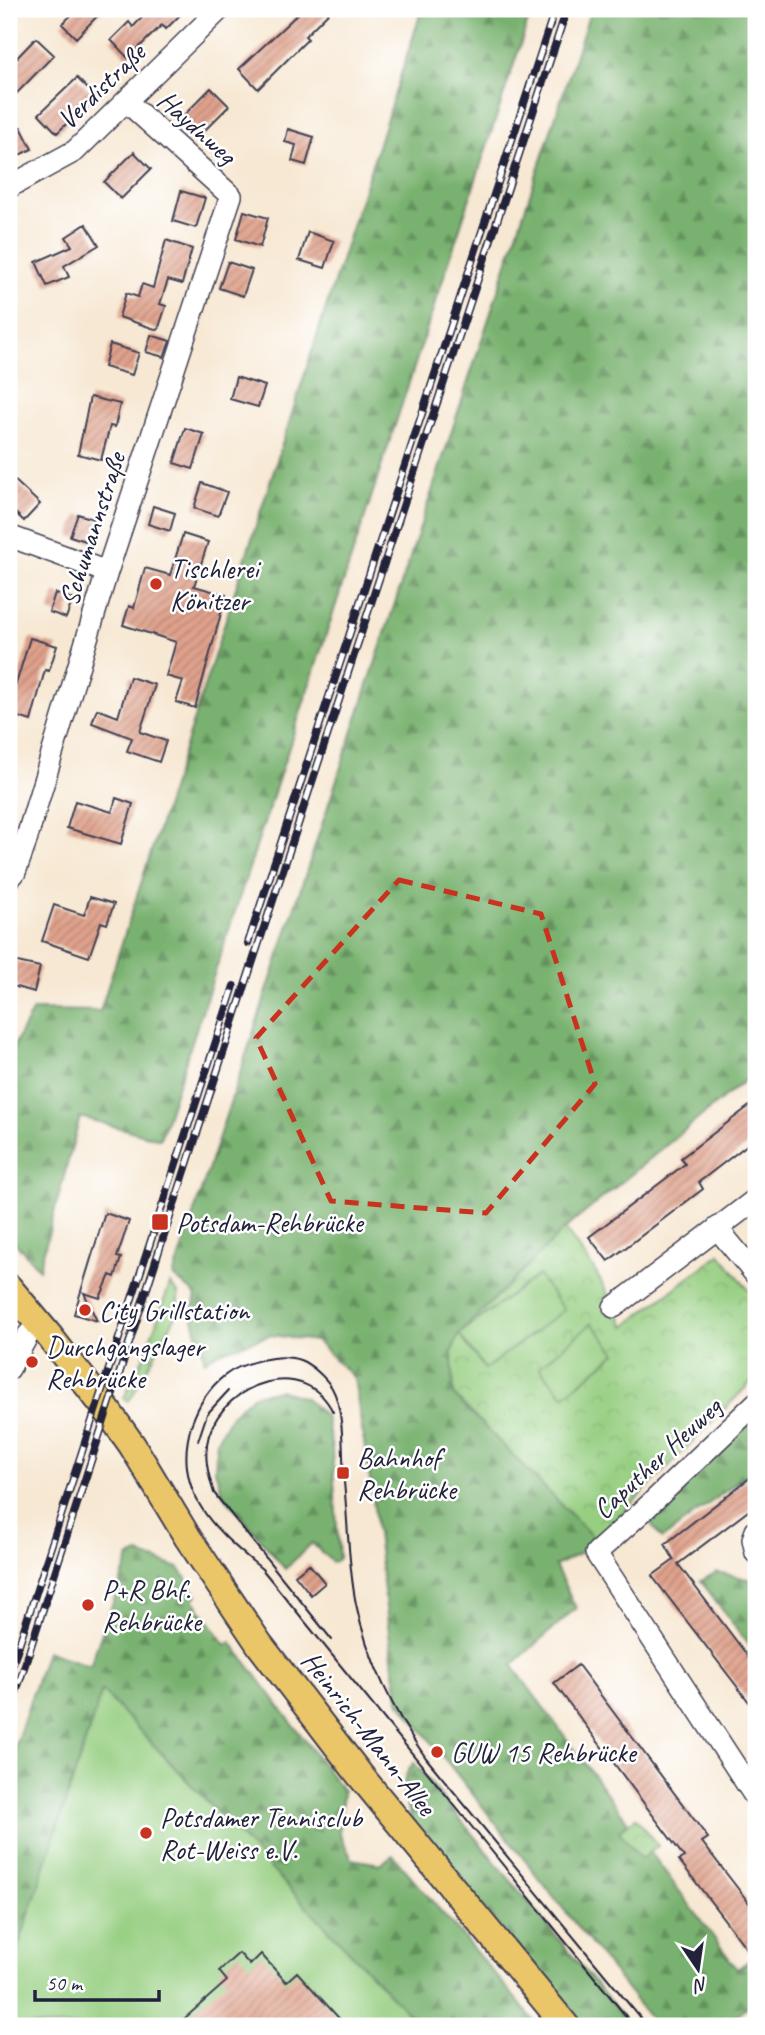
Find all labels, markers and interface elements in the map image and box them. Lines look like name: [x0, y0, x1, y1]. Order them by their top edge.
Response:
street label: Verdistraße: [50, 34, 154, 136]
street label: Haydnweg: [150, 83, 245, 173]
street label: Schumannstraße: [51, 446, 134, 610]
place label: Tischlerei Könitzer: [170, 551, 262, 618]
marker: Tischlerei Könitzer: [148, 576, 164, 592]
place label: Potsdam-Rehbrücke: [176, 1205, 365, 1240]
marker: Potsdam-Rehbrücke: [150, 1212, 170, 1232]
place label: City Grillstation: [99, 1293, 250, 1328]
marker: City Grillstation: [77, 1302, 93, 1318]
place label: Durchgangslager Rehbrücke: [46, 1329, 207, 1396]
marker: Durchgangslager Rehbrücke: [24, 1354, 40, 1370]
street label: Caputher Heuweg: [585, 1388, 730, 1526]
place label: Bahnhof Rehbrücke: [357, 1440, 458, 1507]
marker: Bahnhof Rehbrücke: [335, 1465, 351, 1481]
place label: P+R Bhf. Rehbrücke: [102, 1572, 203, 1639]
marker: P+R Bhf. Rehbrücke: [80, 1597, 96, 1613]
street label: Heinrich-Mann-Allee: [294, 1644, 445, 1824]
place label: GUW 15 Rehbrücke: [451, 1735, 637, 1770]
marker: GUW 15 Rehbrücke: [429, 1744, 445, 1760]
place label: Potsdamer Tennisclub Rot-Weiss e.V.: [160, 1800, 364, 1867]
marker: Potsdamer Tennisclub Rot-Weiss e.V.: [138, 1825, 154, 1841]
north arrow: [664, 1934, 734, 2004]
scale bar: [35, 1958, 159, 2002]
text: 50 m: [46, 1970, 84, 1996]
text: N: [690, 1972, 710, 1998]

